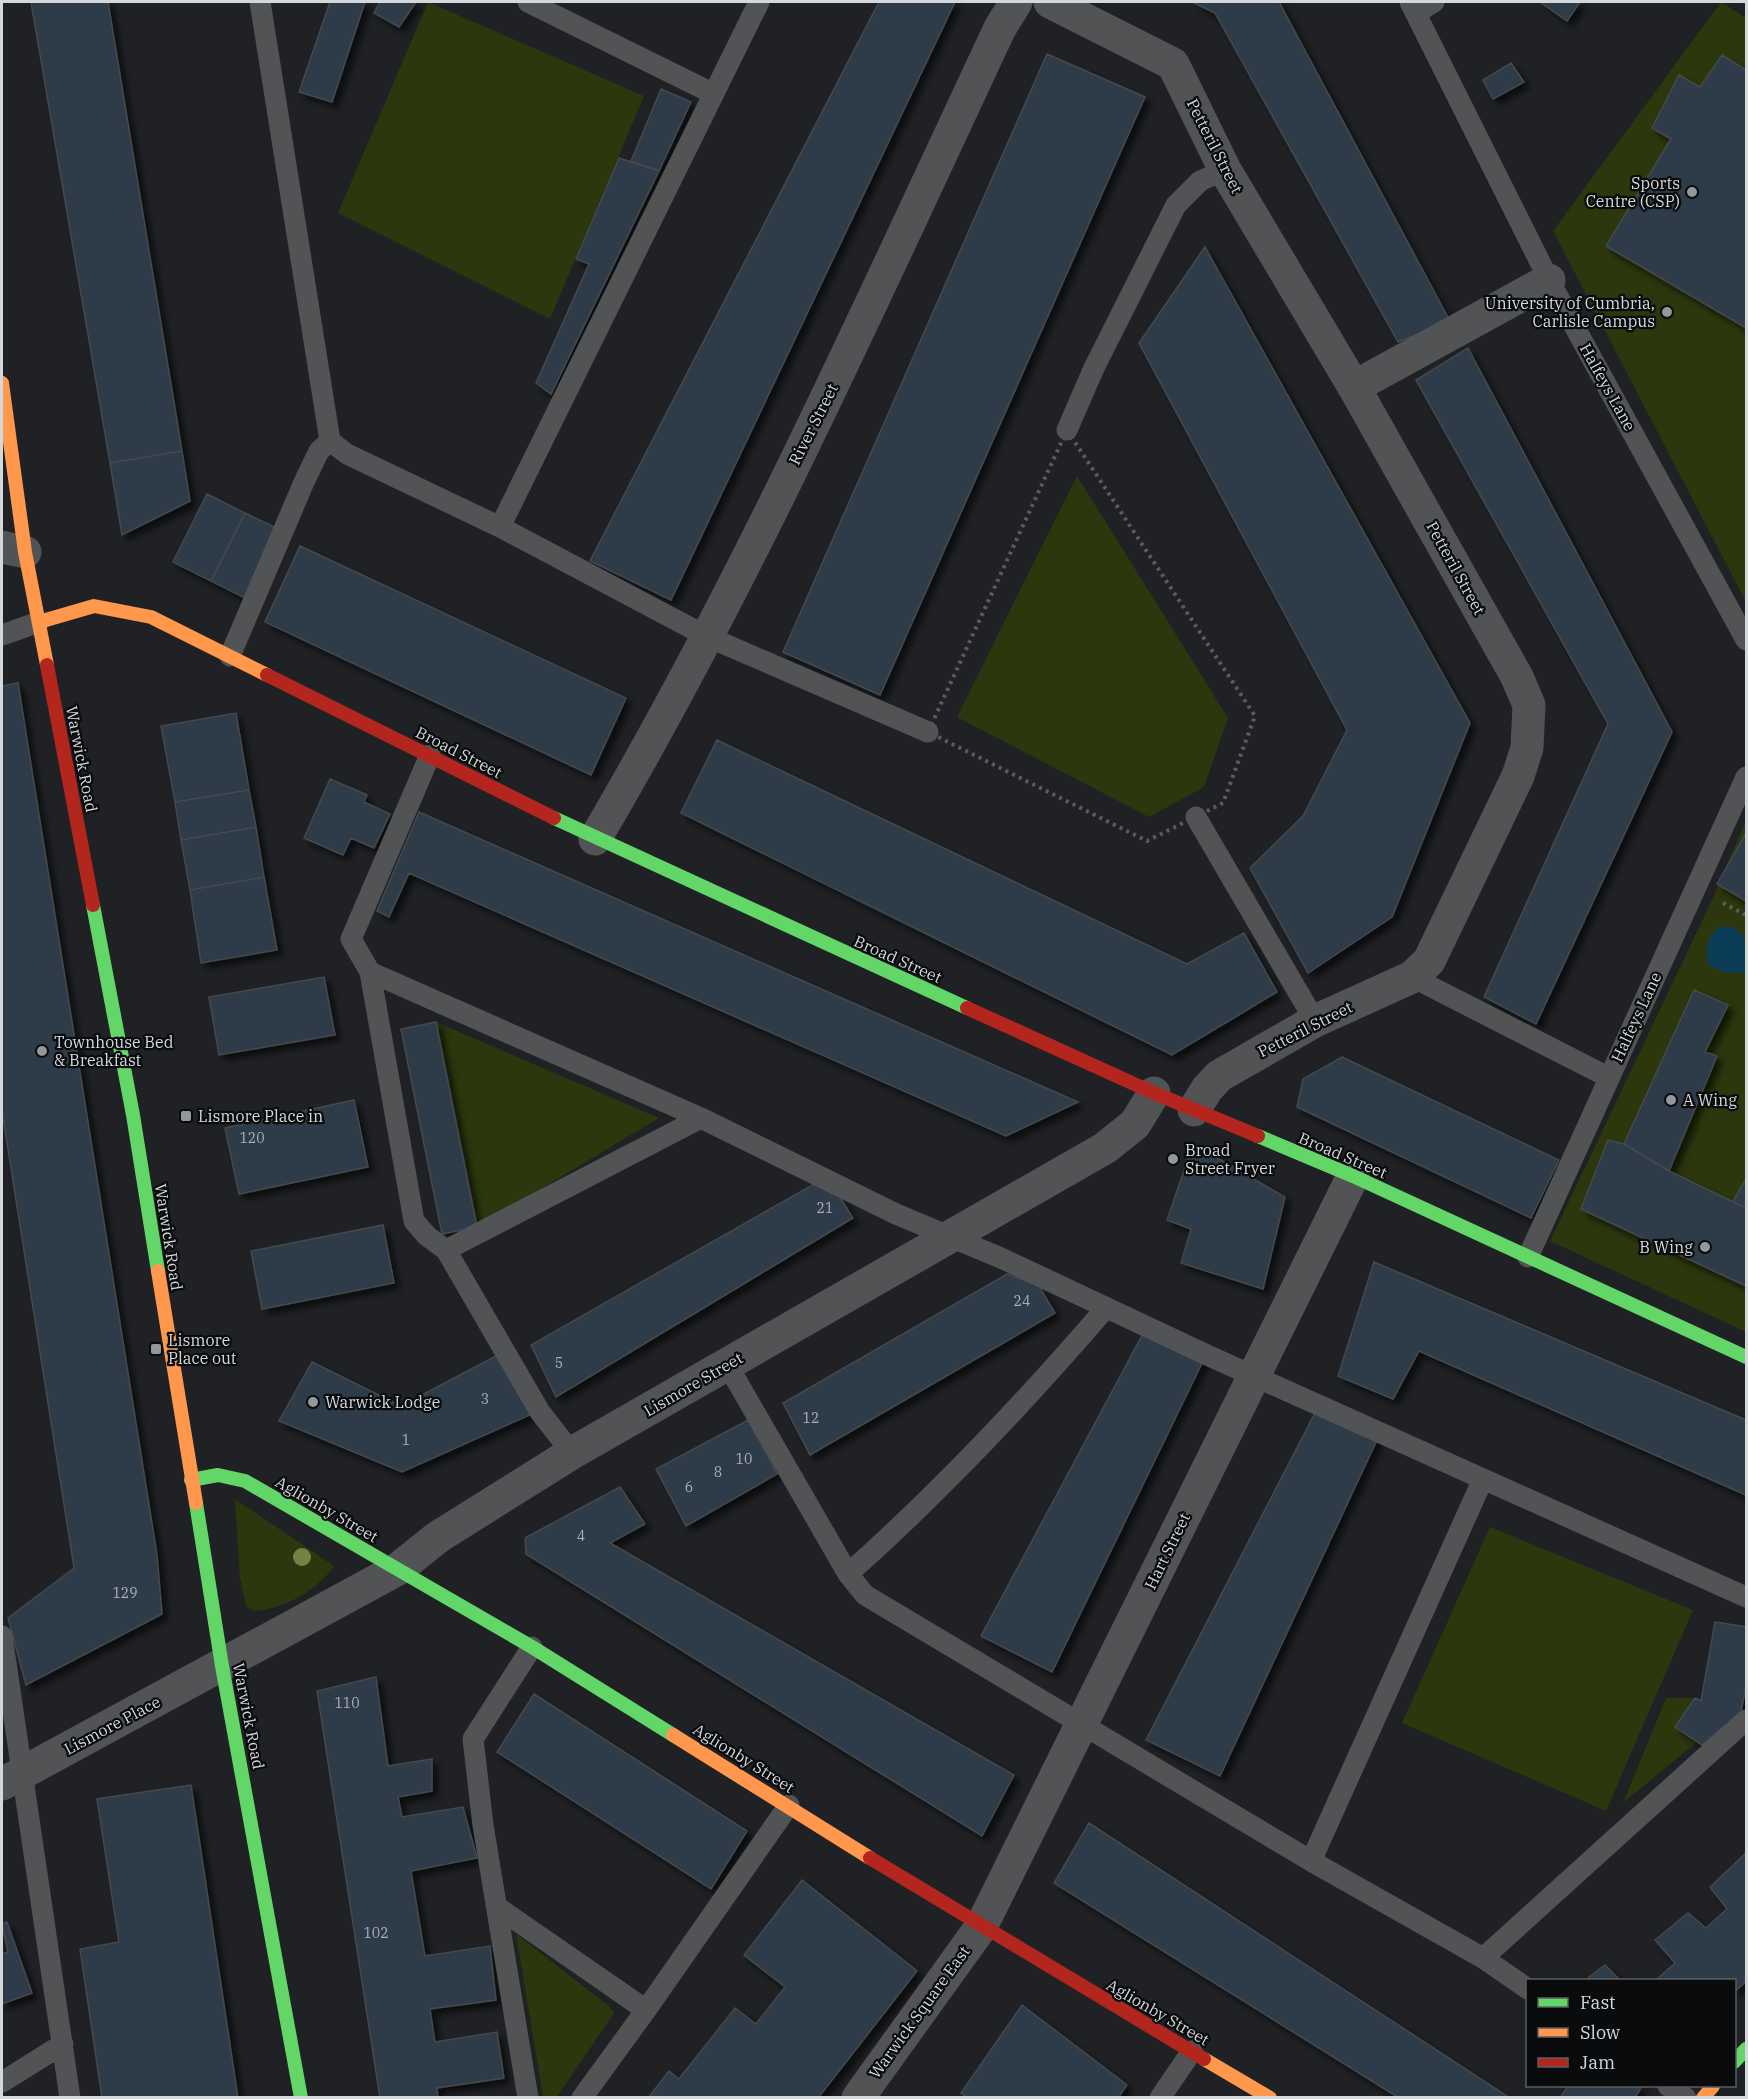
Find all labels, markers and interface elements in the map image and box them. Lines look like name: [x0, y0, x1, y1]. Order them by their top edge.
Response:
street label: Petteril Street: [1183, 95, 1248, 197]
place label: Sports Centre (CSP): [1586, 173, 1680, 211]
marker: Sports Centre (CSP): [1685, 185, 1699, 199]
place label: University of Cumbria, Carlisle Campus: [1485, 293, 1655, 331]
marker: University of Cumbria, Carlisle Campus: [1660, 305, 1674, 319]
street label: Halfeys Lane: [1576, 340, 1640, 434]
street label: River Street: [784, 380, 842, 468]
street label: Petteril Street: [1422, 518, 1490, 618]
street label: Warwick Road: [62, 704, 102, 814]
street label: Broad Street: [413, 722, 506, 782]
street label: Broad Street: [851, 931, 945, 987]
street label: Halfeys Lane: [1606, 969, 1666, 1065]
street label: Petteril Street: [1254, 996, 1356, 1061]
place label: Townhouse Bed & Breakfast: [54, 1032, 174, 1070]
marker: Townhouse Bed & Breakfast: [35, 1044, 49, 1058]
place label: A Wing: [1683, 1090, 1737, 1110]
marker: A Wing: [1664, 1093, 1678, 1107]
place label: Lismore Place in: [198, 1106, 323, 1126]
marker: Lismore Place in: [179, 1109, 193, 1123]
street label: Broad Street: [1296, 1127, 1391, 1183]
house number: 120: [239, 1129, 265, 1147]
place label: Broad Street Fryer: [1185, 1140, 1275, 1178]
marker: Broad Street Fryer: [1166, 1152, 1180, 1166]
street label: Warwick Road: [151, 1182, 187, 1292]
house number: 21: [817, 1199, 833, 1217]
place label: B Wing: [1639, 1237, 1693, 1257]
marker: B Wing: [1698, 1240, 1712, 1254]
house number: 24: [1014, 1292, 1030, 1310]
place label: Lismore Place out: [168, 1330, 237, 1368]
marker: Lismore Place out: [149, 1342, 163, 1356]
street label: Lismore Street: [640, 1347, 746, 1420]
house number: 5: [555, 1354, 563, 1372]
house number: 3: [481, 1390, 489, 1408]
place label: Warwick Lodge: [325, 1392, 440, 1412]
marker: Warwick Lodge: [306, 1395, 320, 1409]
house number: 12: [803, 1409, 819, 1427]
house number: 1: [402, 1431, 410, 1449]
house number: 10: [736, 1450, 752, 1468]
house number: 8: [714, 1463, 722, 1481]
street label: Aglionby Street: [272, 1471, 382, 1547]
house number: 6: [685, 1478, 693, 1496]
street label: Hart Street: [1140, 1509, 1194, 1593]
house number: 4: [577, 1527, 585, 1545]
house number: 129: [112, 1584, 138, 1602]
street label: Warwick Road: [229, 1661, 269, 1771]
street label: Lismore Place: [60, 1691, 164, 1759]
house number: 110: [334, 1694, 360, 1712]
street label: Aglionby Street: [690, 1719, 799, 1797]
house number: 102: [363, 1924, 389, 1942]
street label: Warwick Square East: [864, 1942, 974, 2082]
street label: Aglionby Street: [1103, 1974, 1213, 2050]
legend: [1526, 1979, 1736, 2087]
text: Fast: [1580, 1991, 1615, 2014]
text: Slow: [1580, 2021, 1620, 2044]
text: Jam: [1580, 2051, 1615, 2074]

